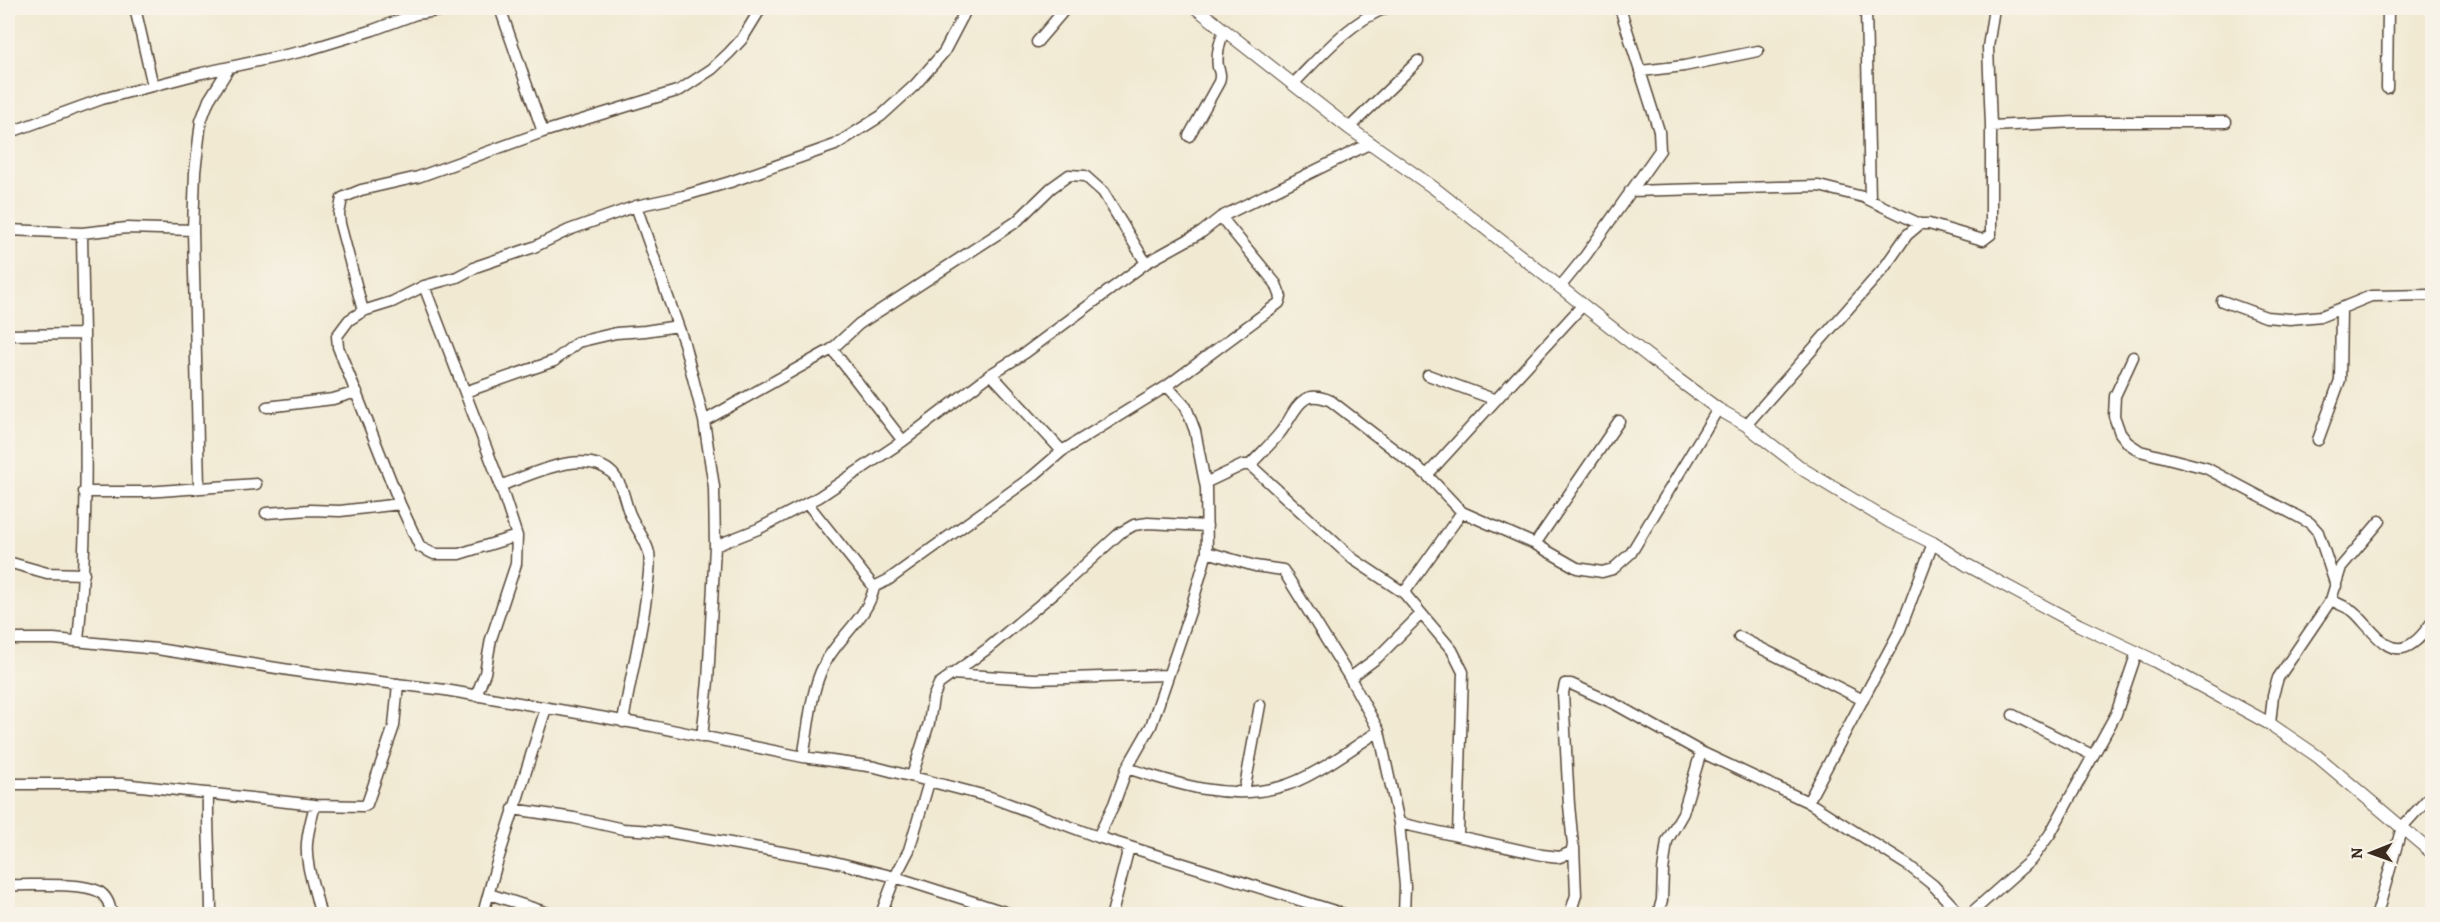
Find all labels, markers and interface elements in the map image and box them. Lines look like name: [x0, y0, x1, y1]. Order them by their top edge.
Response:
north arrow: [2341, 823, 2401, 883]
text: N: [2346, 847, 2368, 859]

